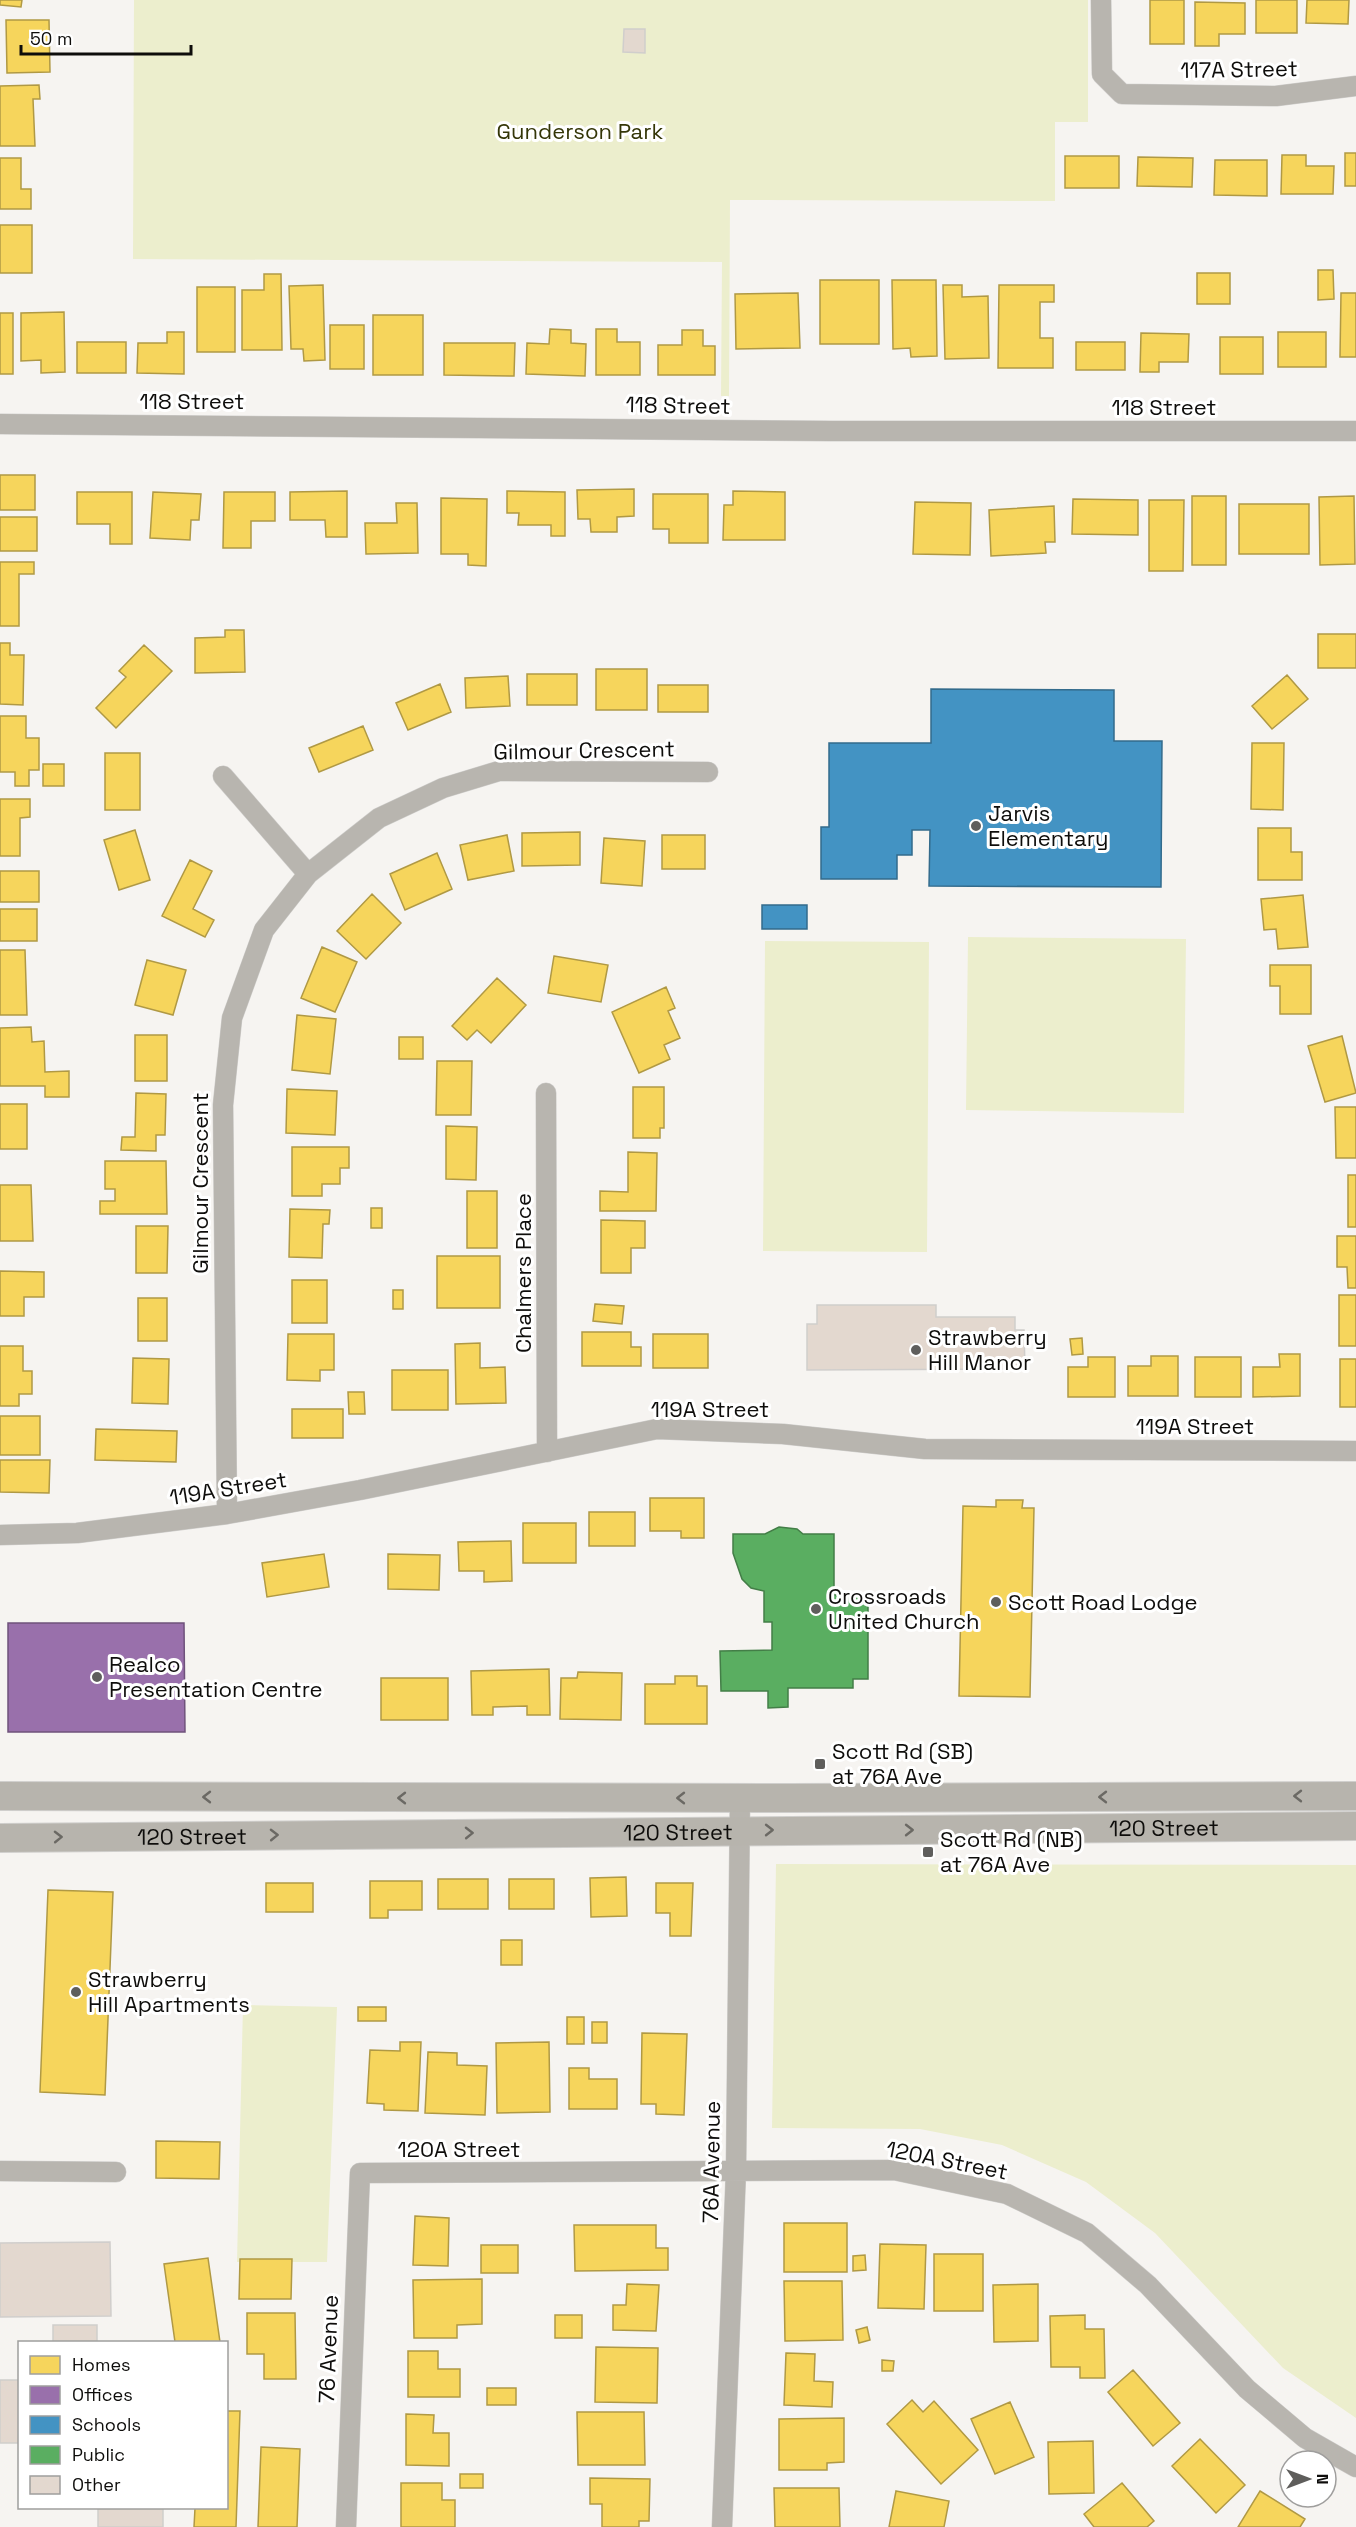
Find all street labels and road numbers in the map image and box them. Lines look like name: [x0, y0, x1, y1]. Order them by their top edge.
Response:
street label: 117A Street: [1180, 54, 1298, 84]
street label: 118 Street: [140, 387, 244, 415]
street label: 118 Street: [625, 390, 731, 420]
street label: 118 Street: [1112, 393, 1216, 421]
street label: Gilmour Crescent: [493, 734, 675, 766]
street label: Gilmour Crescent: [186, 1092, 214, 1274]
street label: Chalmers Place: [509, 1193, 537, 1353]
street label: 119A Street: [651, 1395, 769, 1423]
street label: 119A Street: [1136, 1412, 1254, 1440]
street label: 119A Street: [167, 1465, 289, 1511]
street label: 120 Street: [1109, 1813, 1219, 1842]
street label: 120 Street: [623, 1818, 733, 1846]
street label: 120 Street: [137, 1822, 247, 1851]
street label: 76A Avenue: [696, 2101, 726, 2223]
street label: 120A Street: [397, 2135, 521, 2163]
street label: 120A Street: [884, 2135, 1010, 2185]
street label: 76 Avenue: [312, 2294, 344, 2404]

